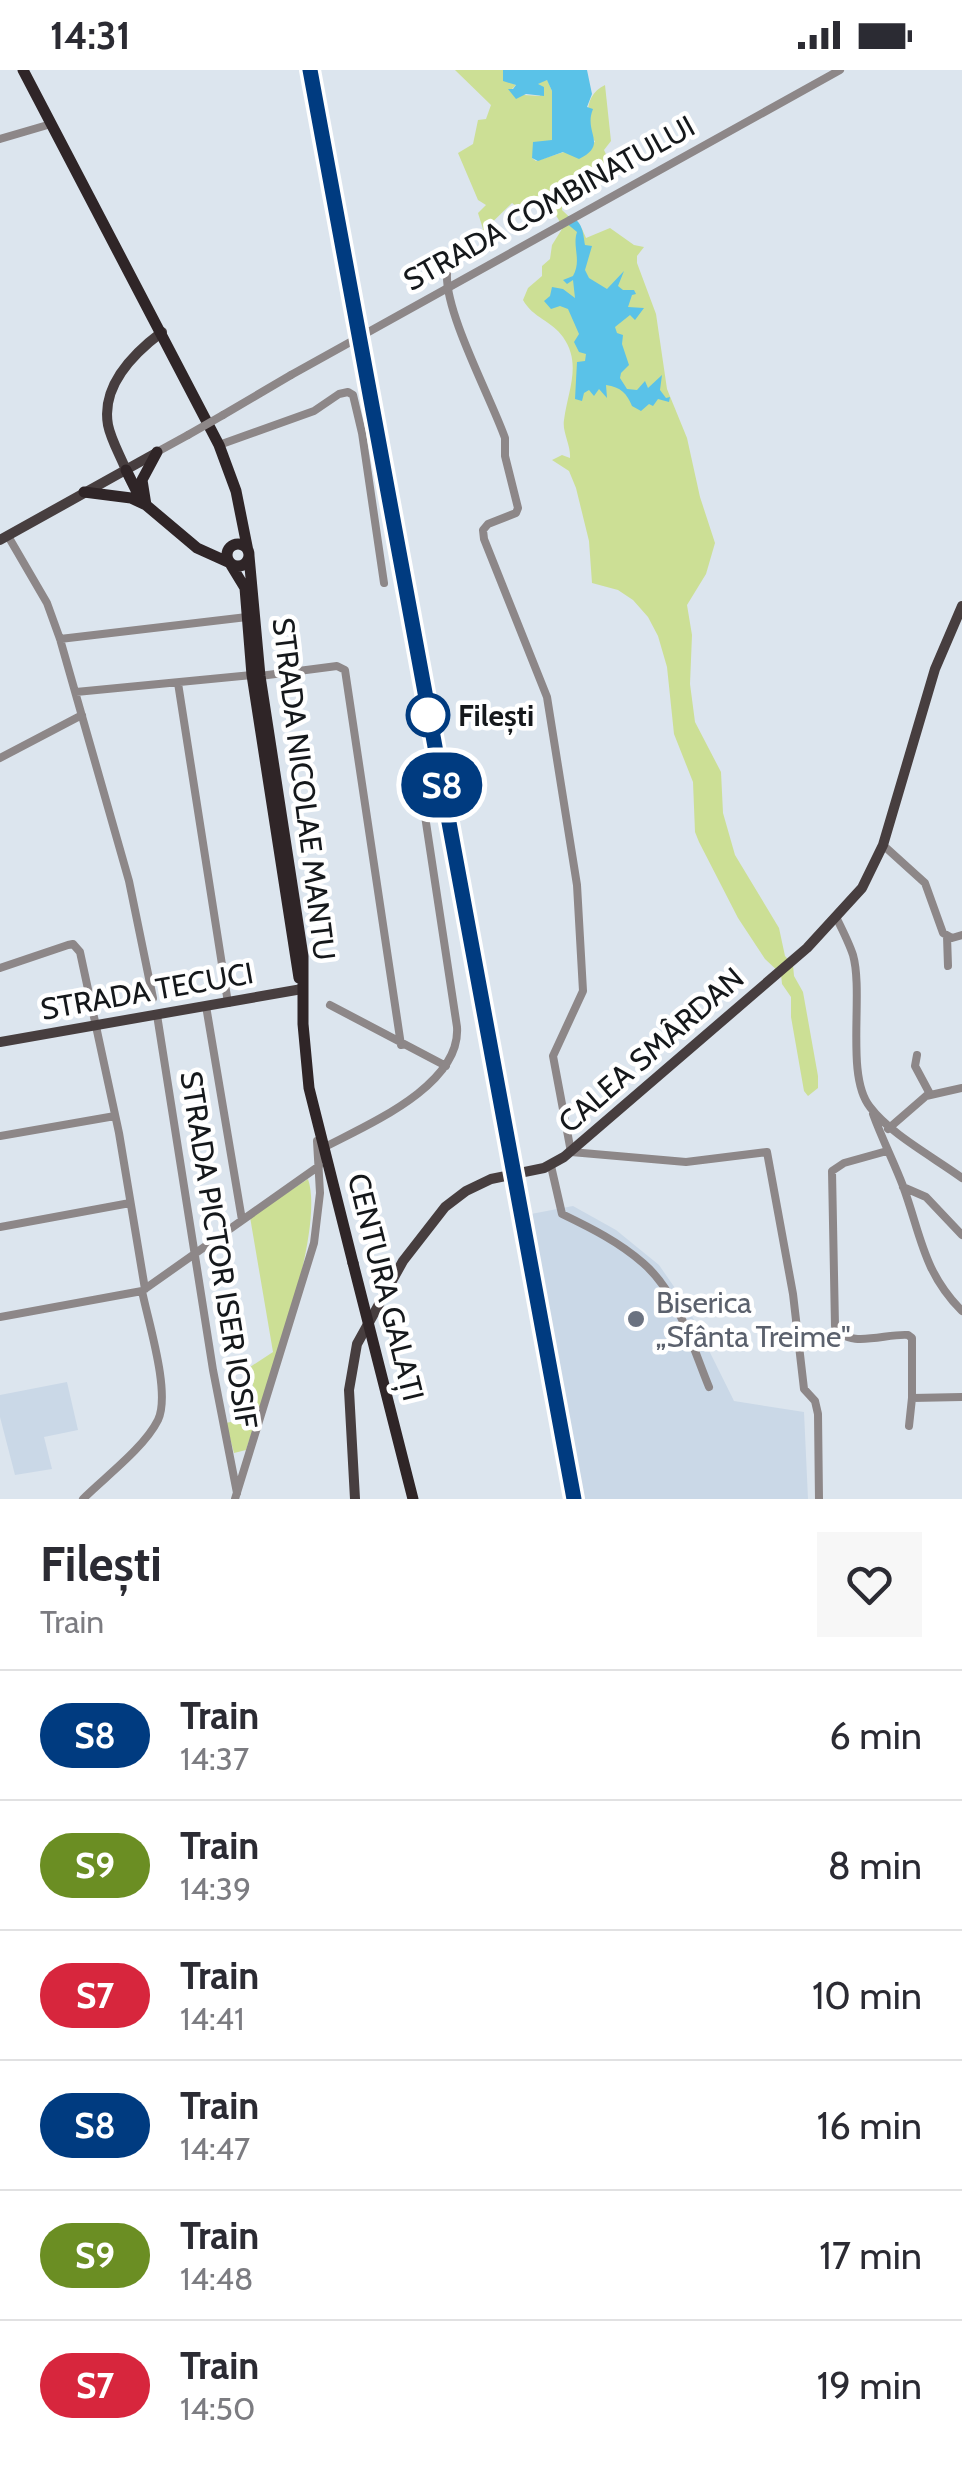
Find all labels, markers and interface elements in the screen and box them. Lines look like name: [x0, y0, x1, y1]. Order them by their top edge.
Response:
text: 14:31: [50, 12, 131, 59]
street label: STRADA COMBINATULUI: [397, 108, 701, 298]
street label: STRADA NICOLAE MANTU: [265, 615, 343, 963]
marker: Filești: [407, 694, 449, 736]
place label: Filești: [458, 697, 534, 735]
line badge: S8: [397, 752, 487, 818]
text: S8: [421, 764, 463, 807]
street label: STRADA TECUCI: [38, 954, 256, 1028]
street label: CALEA SMÂRDAN: [551, 959, 751, 1141]
street label: STRADA PICTOR ISER IOSIF: [172, 1069, 266, 1432]
street label: CENTURA GALAȚI: [339, 1169, 432, 1405]
place label: Biserica „Sfânta Treime": [656, 1284, 851, 1355]
marker: Biserica „Sfânta Treime": [625, 1308, 647, 1330]
button: heart: [817, 1532, 922, 1637]
text: Filești: [40, 1535, 162, 1593]
text: Train: [40, 1602, 104, 1641]
text: Train: [180, 1692, 259, 1739]
text: 6 min: [829, 1712, 922, 1759]
text: S8: [74, 1714, 116, 1757]
text: 14:37: [180, 1739, 249, 1778]
text: Train: [180, 1822, 259, 1869]
text: 8 min: [828, 1842, 922, 1889]
text: S9: [75, 1844, 115, 1887]
text: 14:39: [180, 1869, 251, 1908]
text: Train: [180, 1952, 259, 1999]
text: 10 min: [812, 1972, 922, 2019]
text: S7: [76, 1974, 114, 2017]
text: 14:41: [180, 1999, 245, 2038]
text: Train: [180, 2082, 259, 2129]
text: 16 min: [817, 2102, 922, 2149]
text: S8: [74, 2104, 116, 2147]
text: 14:47: [180, 2129, 250, 2168]
text: Train: [180, 2212, 259, 2259]
text: 17 min: [819, 2232, 922, 2279]
text: S9: [75, 2234, 115, 2277]
text: 14:48: [180, 2259, 253, 2298]
text: Train: [180, 2342, 259, 2389]
text: 19 min: [817, 2362, 922, 2409]
text: S7: [76, 2364, 114, 2407]
text: 14:50: [180, 2389, 255, 2428]

